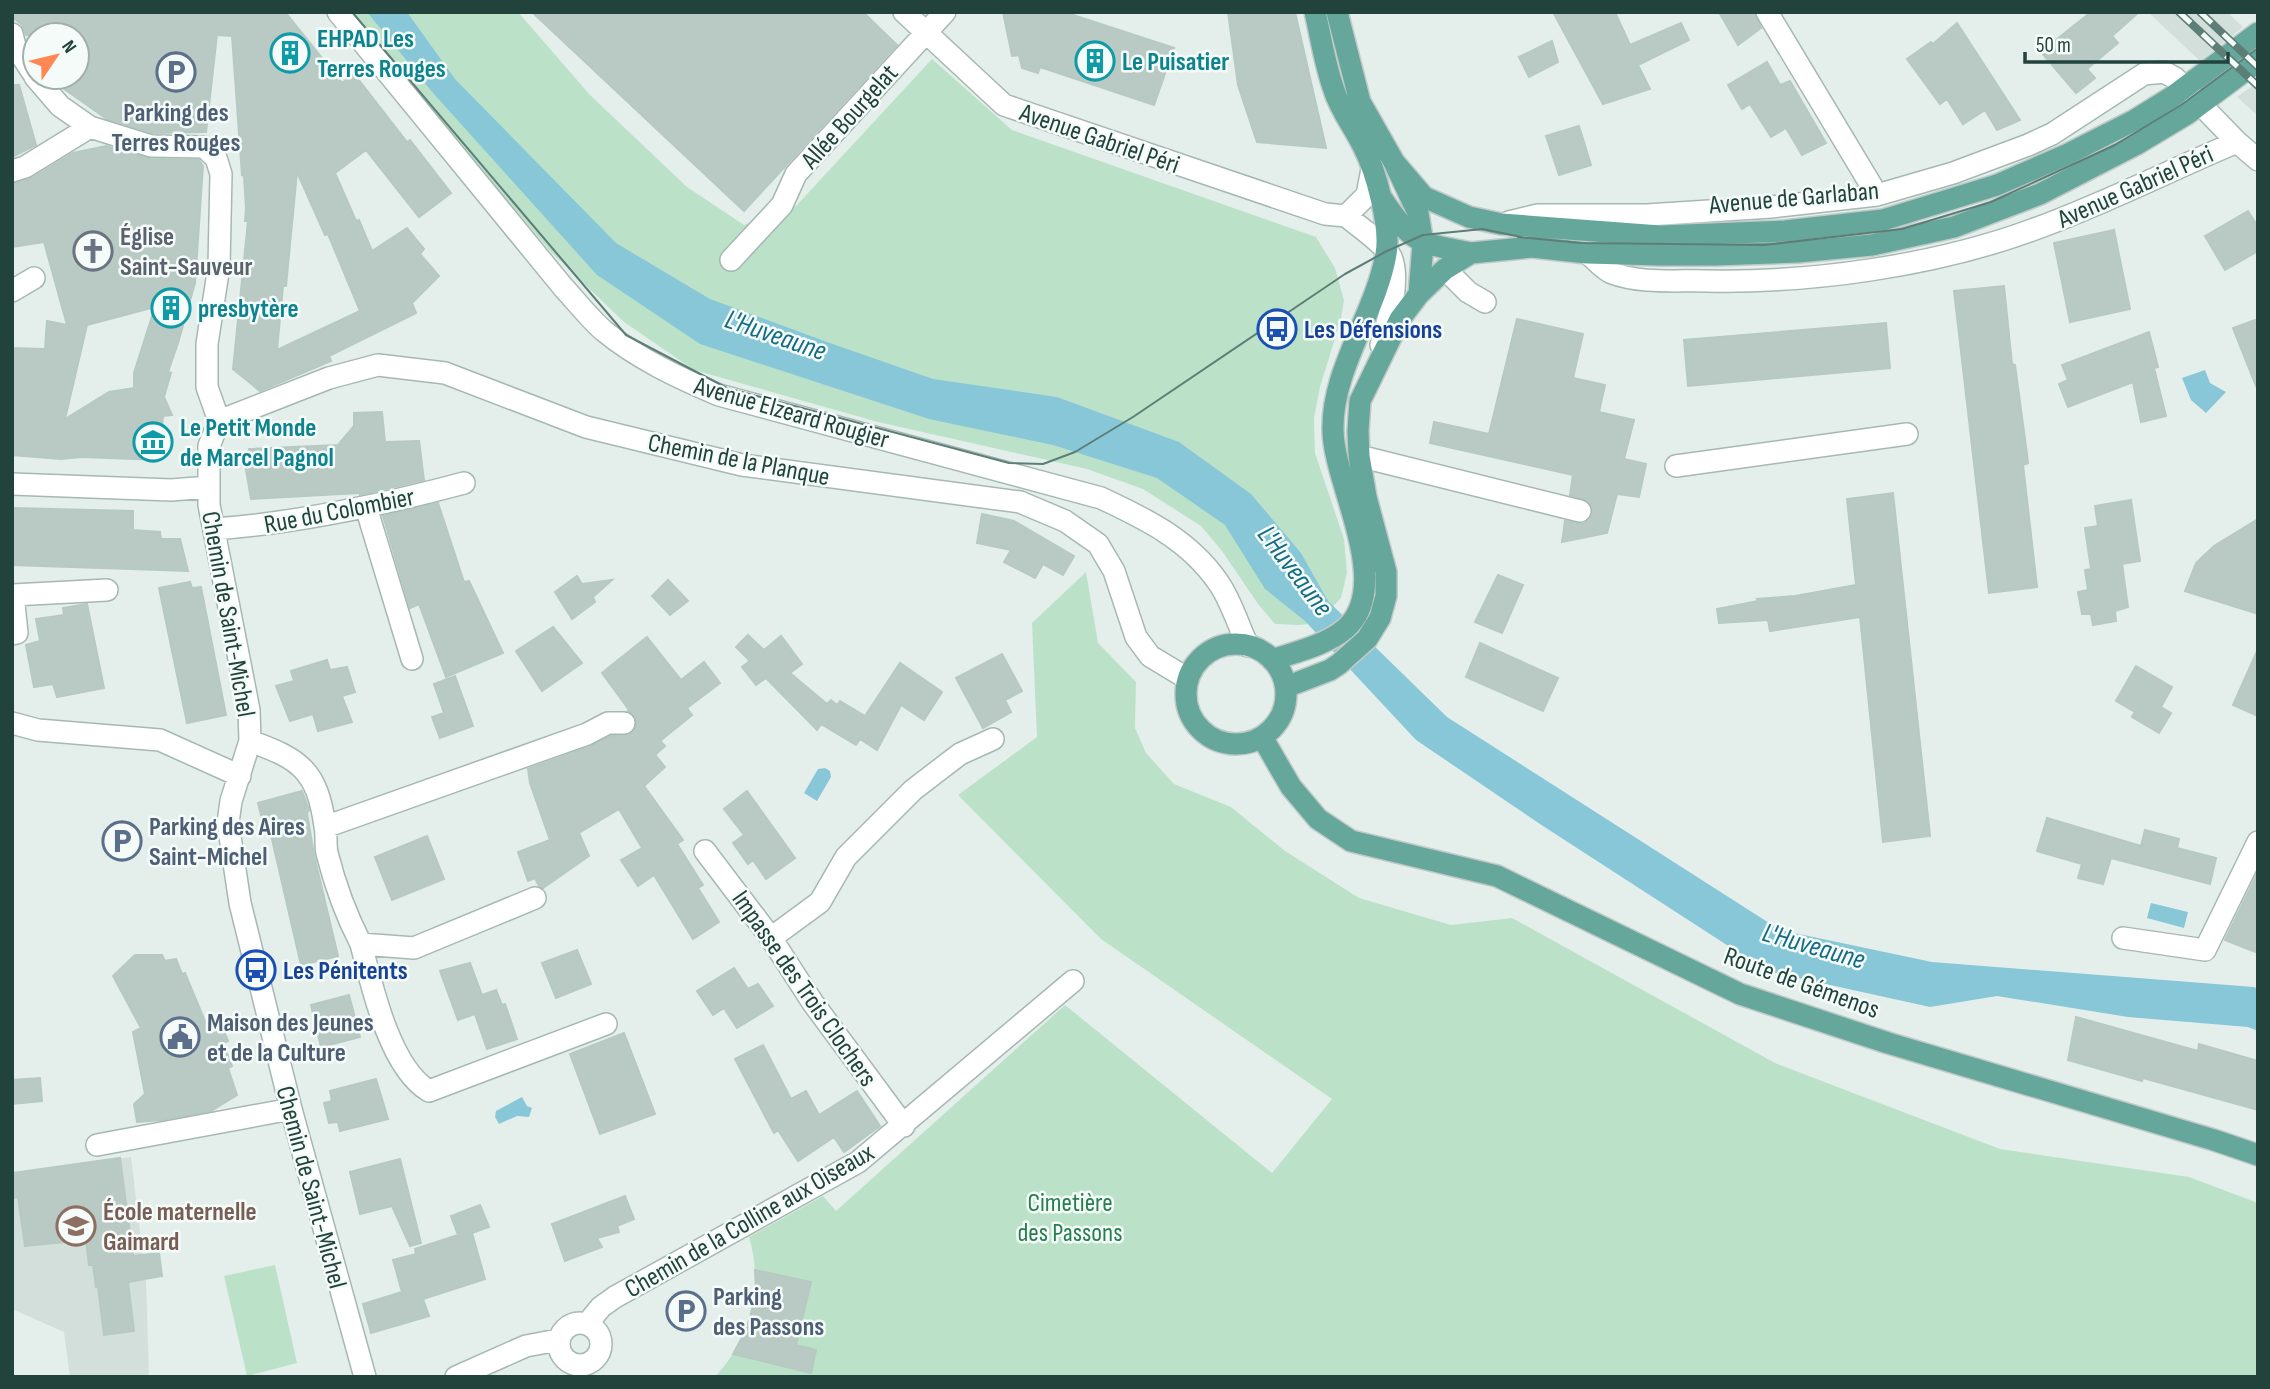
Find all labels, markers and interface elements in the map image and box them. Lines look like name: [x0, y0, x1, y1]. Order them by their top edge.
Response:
north arrow: [21, 21, 91, 91]
scale bar: [2025, 21, 2228, 65]
place label: EHPAD Les Terres Rouges: [317, 24, 446, 85]
building icon: EHPAD Les Terres Rouges: [269, 32, 311, 74]
text: 50 m: [2036, 33, 2071, 58]
text: N: [56, 36, 81, 58]
building icon: Le Puisatier: [1074, 40, 1116, 82]
place label: Le Puisatier: [1122, 47, 1229, 78]
parking icon: Parking des Terres Rouges: [155, 51, 197, 93]
street label: Allée Bourgelat: [795, 58, 905, 176]
street label: Avenue Gabriel Péri: [1015, 97, 1183, 181]
place label: Parking des Terres Rouges: [112, 98, 240, 159]
street label: Avenue Gabriel Péri: [2052, 139, 2218, 236]
street label: Avenue de Garlaban: [1707, 176, 1880, 221]
place label: Église Saint-Sauveur: [120, 222, 253, 283]
church icon: Église Saint-Sauveur: [72, 230, 114, 272]
building icon: presbytère: [150, 287, 192, 329]
place label: presbytère: [198, 294, 299, 325]
water label: L'Huveaune: [721, 303, 831, 368]
bus stop icon: Les Défensions: [1256, 308, 1298, 350]
place label: Les Défensions: [1304, 315, 1442, 346]
street label: Avenue Elzeard Rougier: [690, 371, 893, 456]
place label: Le Petit Monde de Marcel Pagnol: [180, 413, 334, 474]
museum icon: Le Petit Monde de Marcel Pagnol: [132, 421, 174, 463]
street label: Chemin de la Planque: [645, 428, 832, 493]
street label: Rue du Colombier: [262, 482, 418, 541]
street label: Chemin de Saint-Michel: [194, 509, 261, 720]
water label: L'Huveaune: [1250, 519, 1340, 623]
place label: Parking des Aires Saint-Michel: [149, 812, 305, 873]
parking icon: Parking des Aires Saint-Michel: [101, 820, 143, 862]
street label: Impasse des Trois Clochers: [725, 885, 883, 1093]
water label: L'Huveaune: [1759, 916, 1869, 977]
street label: Route de Gémenos: [1720, 941, 1883, 1026]
bus stop icon: Les Pénitents: [235, 949, 277, 991]
place label: Les Pénitents: [283, 956, 408, 987]
place label: Maison des Jeunes et de la Culture: [207, 1008, 374, 1069]
public building icon: Maison des Jeunes et de la Culture: [159, 1016, 201, 1058]
street label: Chemin de Saint-Michel: [269, 1083, 352, 1292]
street label: Chemin de la Colline aux Oiseaux: [620, 1137, 880, 1305]
park label: Cimetière des Passons: [1017, 1188, 1123, 1249]
place label: École maternelle Gaimard: [103, 1197, 257, 1258]
school or university icon: École maternelle Gaimard: [55, 1205, 97, 1247]
place label: Parking des Passons: [713, 1282, 824, 1343]
parking icon: Parking des Passons: [665, 1290, 707, 1332]

